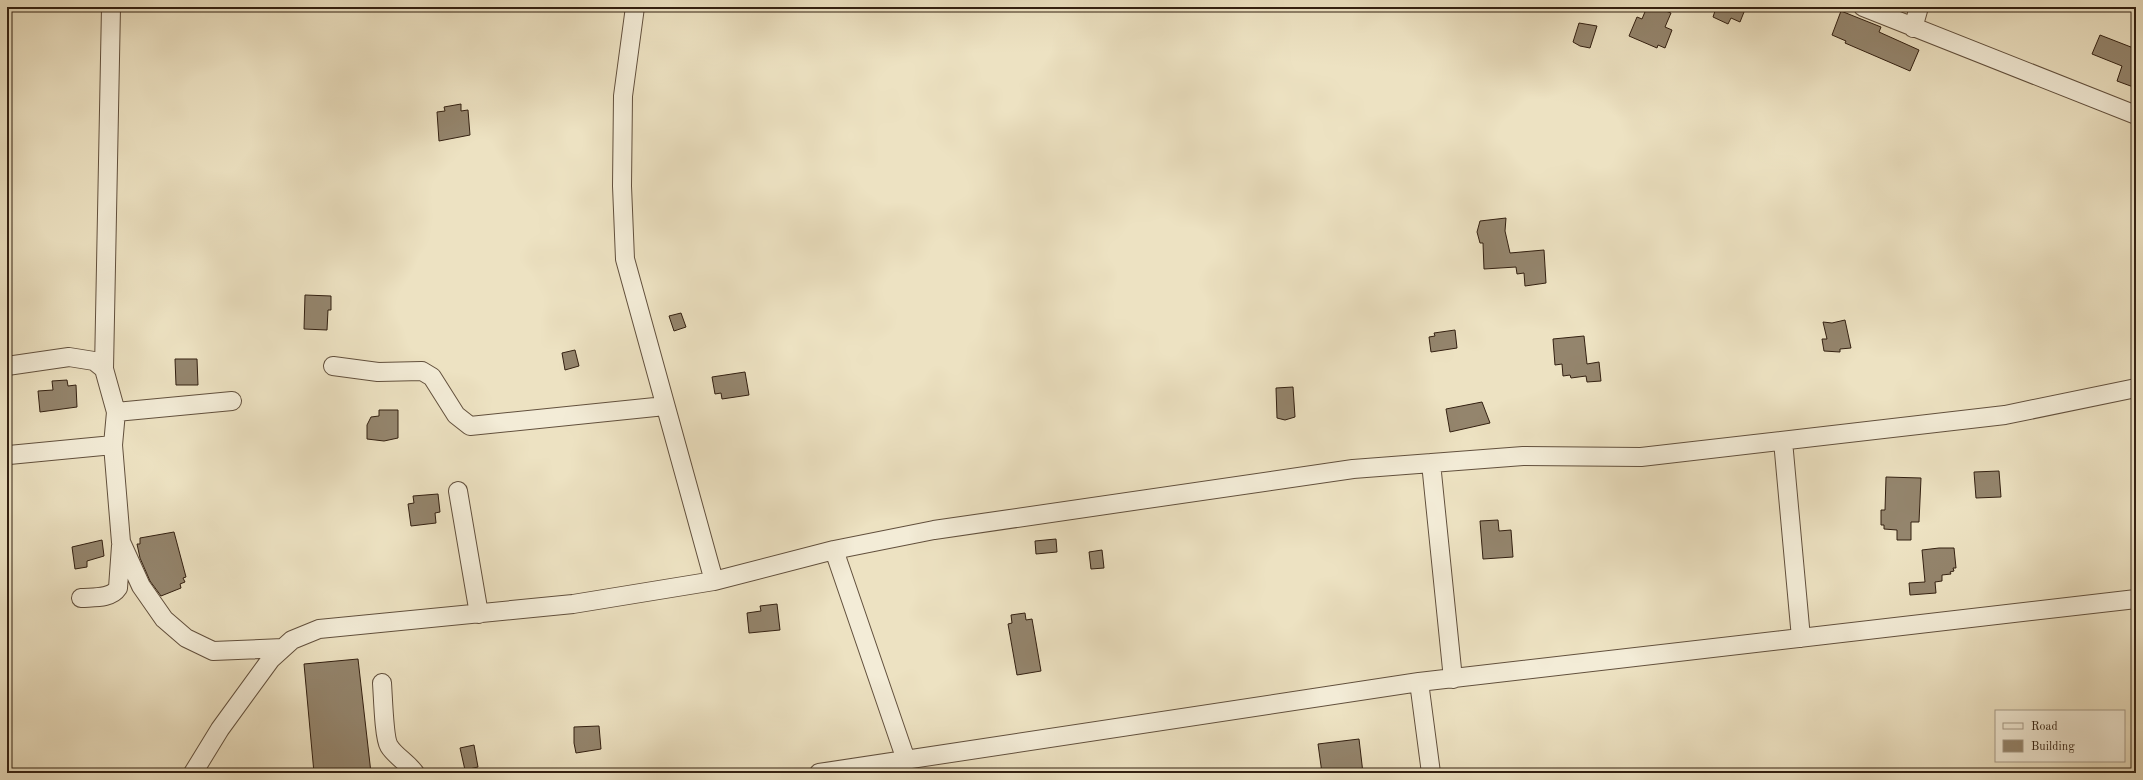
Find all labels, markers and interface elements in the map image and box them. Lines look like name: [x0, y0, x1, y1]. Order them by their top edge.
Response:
legend: [1995, 710, 2125, 762]
text: Road: [2031, 721, 2058, 733]
text: Building: [2031, 741, 2075, 753]

